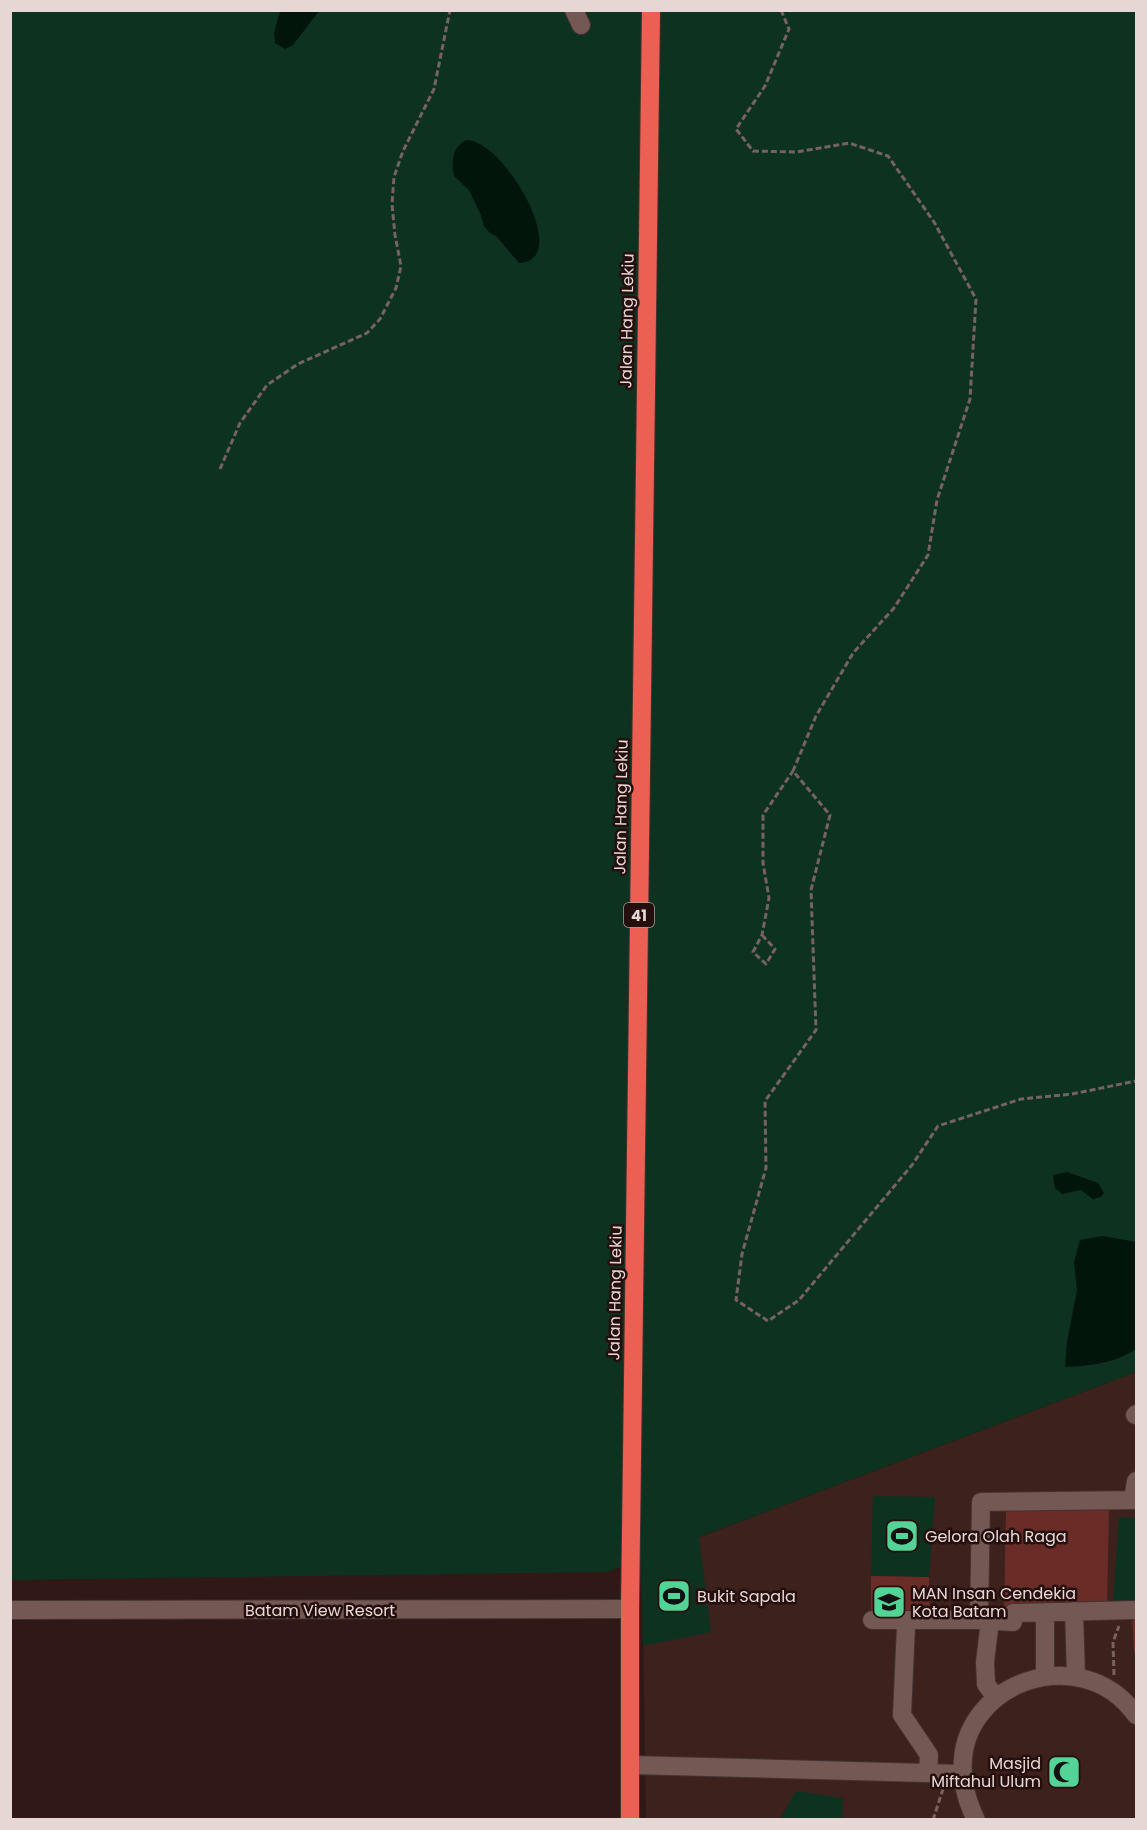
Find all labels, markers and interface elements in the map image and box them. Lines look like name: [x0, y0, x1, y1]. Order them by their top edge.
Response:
street label: Jalan Hang Lekiu: [614, 253, 640, 389]
street label: Jalan Hang Lekiu: [608, 739, 634, 875]
road number: 41: [624, 903, 654, 927]
street label: Jalan Hang Lekiu: [602, 1225, 628, 1361]
sports icon: Gelora Olah Raga: [884, 1518, 920, 1554]
place label: Gelora Olah Raga: [925, 1525, 1067, 1548]
sports icon: Bukit Sapala: [656, 1578, 692, 1614]
place label: MAN Insan Cendekia Kota Batam: [912, 1582, 1076, 1623]
school or university icon: MAN Insan Cendekia Kota Batam: [871, 1584, 907, 1620]
place label: Bukit Sapala: [697, 1585, 796, 1608]
street label: Batam View Resort: [245, 1599, 395, 1622]
place label: Masjid Miftahul Ulum: [931, 1752, 1041, 1793]
mosque icon: Masjid Miftahul Ulum: [1046, 1754, 1082, 1790]

